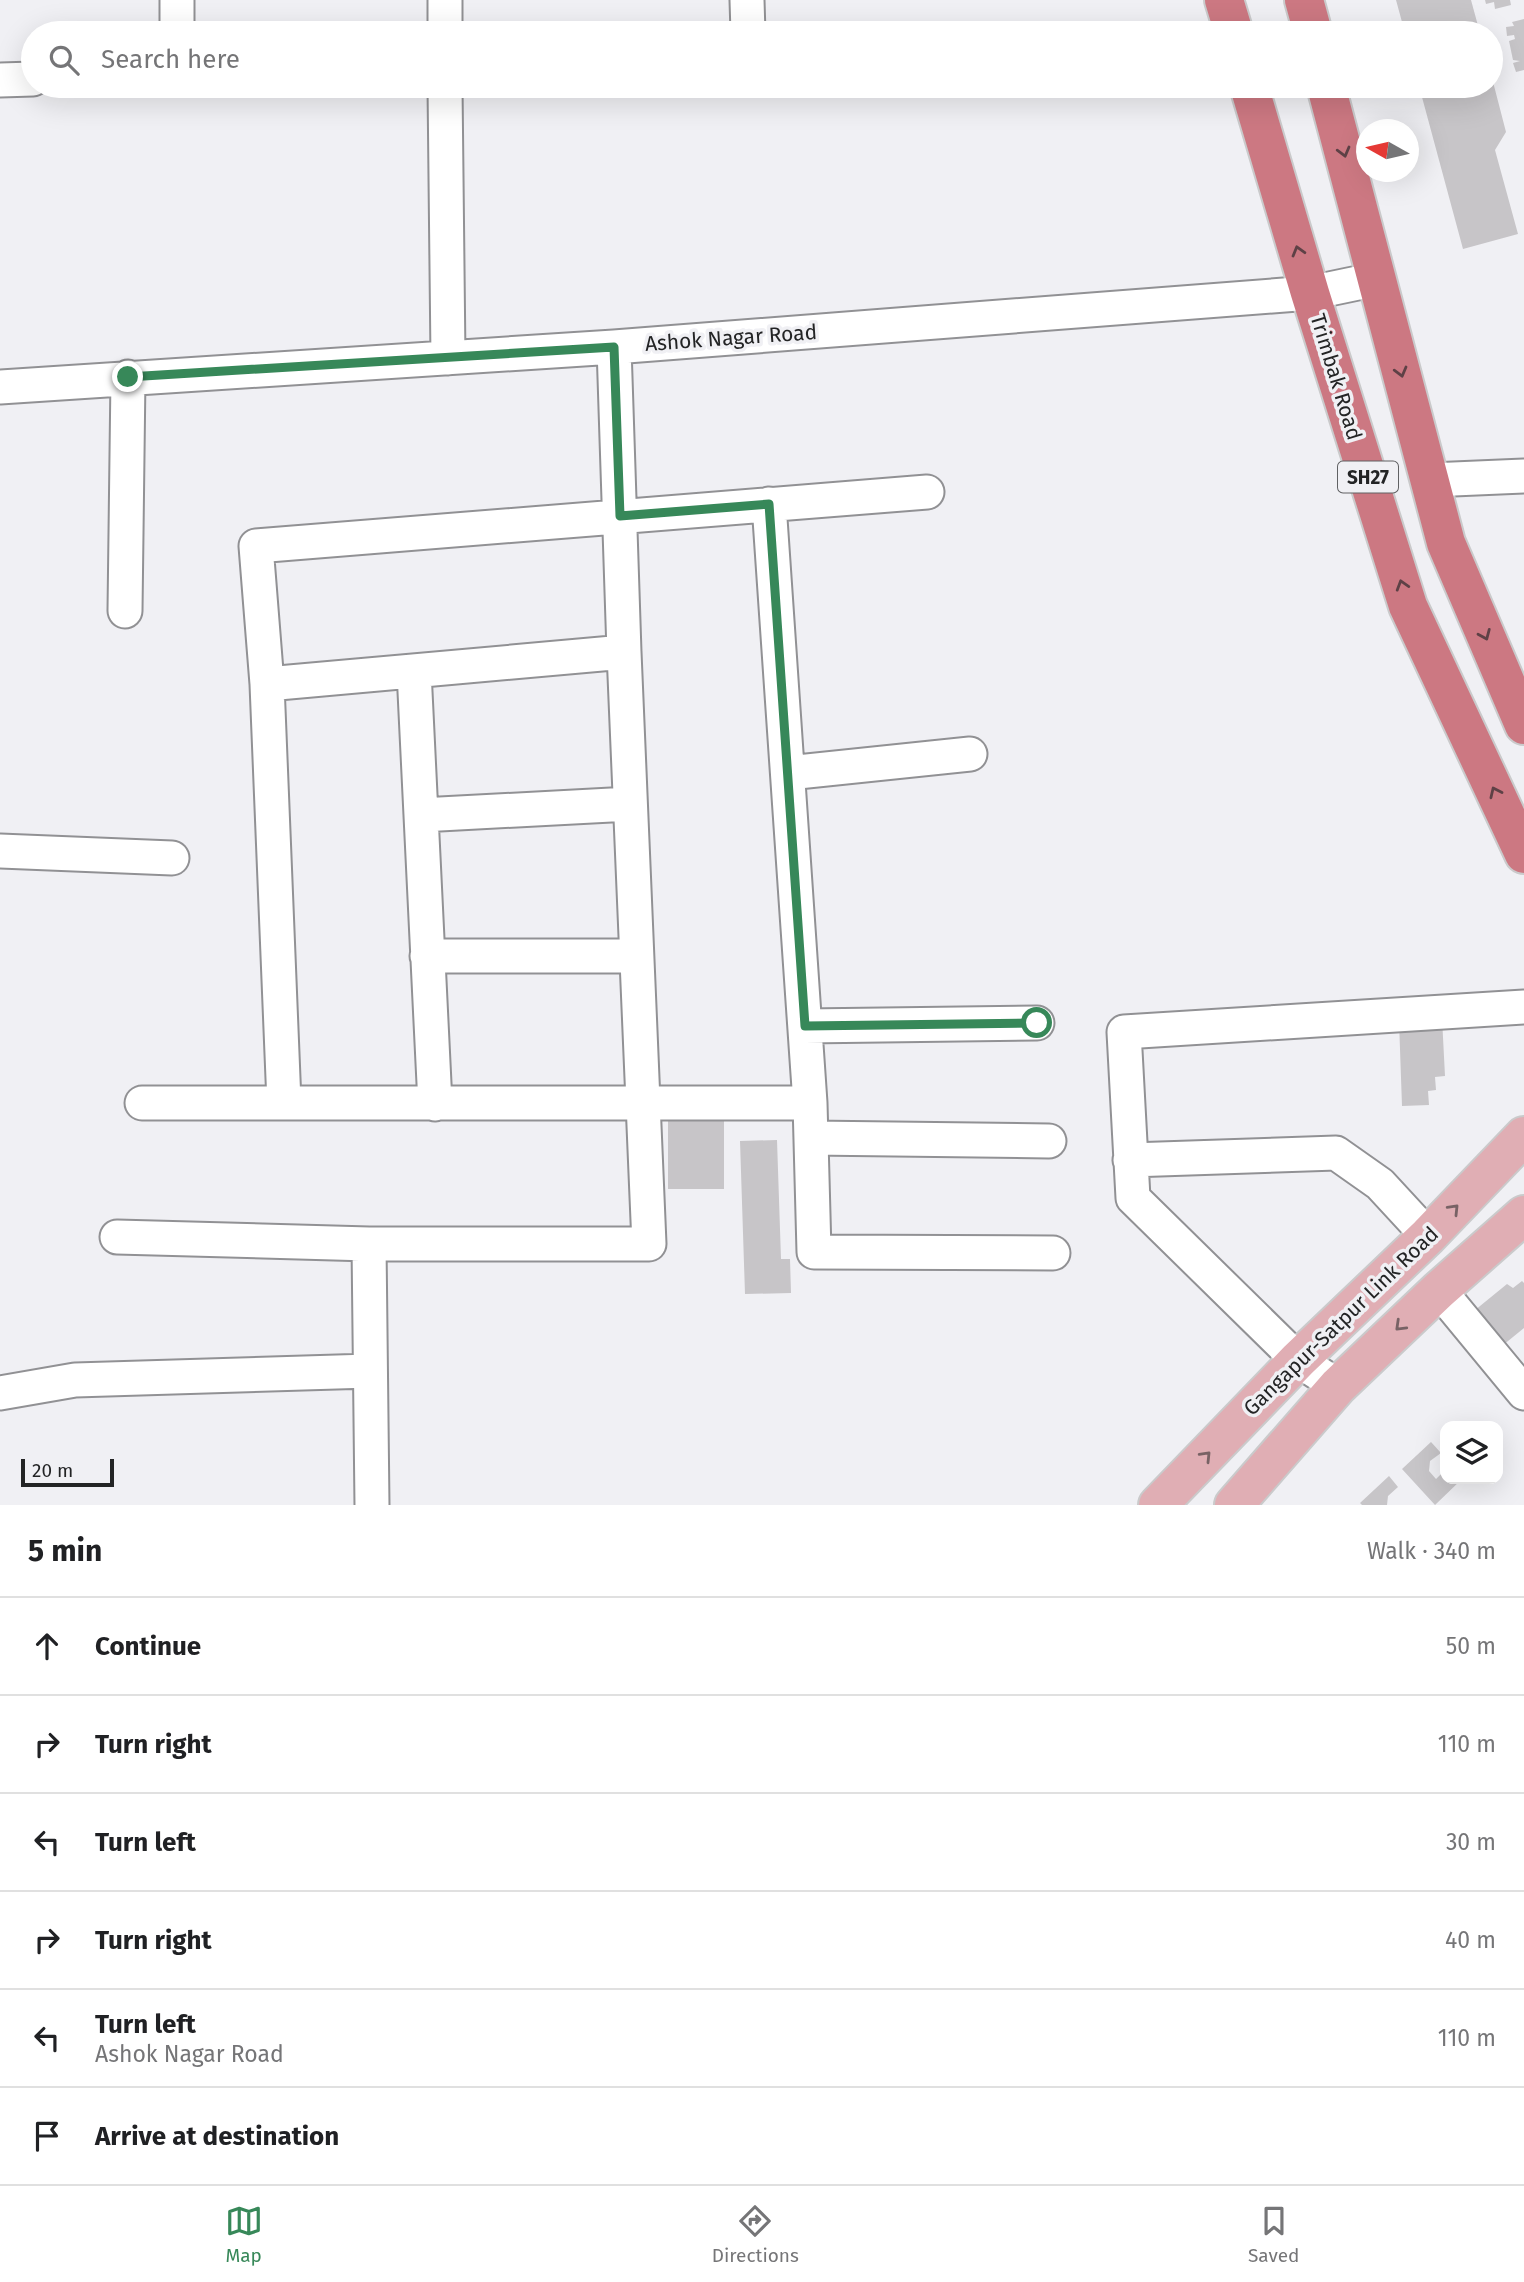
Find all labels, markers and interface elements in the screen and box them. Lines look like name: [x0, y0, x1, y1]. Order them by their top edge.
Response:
search box: [21, 21, 1503, 98]
icon: search: [45, 41, 83, 79]
text: Search here: [101, 44, 240, 75]
north arrow: [1356, 119, 1419, 182]
one-way arrow: [1335, 146, 1350, 158]
one-way arrow: [1291, 245, 1306, 257]
street label: Trimbak Road: [1304, 311, 1368, 443]
street label: Ashok Nagar Road: [644, 319, 818, 357]
route end: [112, 361, 143, 392]
one-way arrow: [1393, 366, 1408, 378]
road number: SH27: [1338, 462, 1398, 492]
one-way arrow: [1395, 579, 1410, 591]
one-way arrow: [1477, 628, 1491, 640]
one-way arrow: [1489, 787, 1503, 799]
route start: [1021, 1007, 1052, 1038]
one-way arrow: [1445, 1204, 1458, 1217]
street label: Gangapur-Satpur Link Road: [1238, 1221, 1444, 1421]
one-way arrow: [1395, 1318, 1408, 1331]
map controls: [1440, 1421, 1503, 1484]
button: layers: [1440, 1421, 1503, 1484]
one-way arrow: [1197, 1451, 1210, 1464]
scale bar: [21, 1456, 114, 1488]
text: 20 m: [32, 1459, 73, 1482]
text: 5 min: [28, 1533, 102, 1569]
text: Walk · 340 m: [1367, 1537, 1496, 1565]
icon: ahead: [28, 1627, 66, 1665]
text: Continue: [95, 1631, 201, 1662]
text: 50 m: [1446, 1632, 1496, 1660]
icon: right: [28, 1725, 66, 1763]
text: Turn right: [95, 1729, 212, 1760]
text: 110 m: [1438, 1730, 1496, 1758]
icon: left: [28, 1823, 66, 1861]
text: Turn left: [95, 1827, 196, 1858]
text: 30 m: [1446, 1828, 1496, 1856]
icon: right: [28, 1921, 66, 1959]
text: Turn right: [95, 1925, 212, 1956]
text: 40 m: [1445, 1926, 1496, 1954]
text: Turn left: [95, 2009, 196, 2040]
icon: left: [28, 2019, 66, 2057]
text: 110 m: [1438, 2024, 1496, 2052]
text: Ashok Nagar Road: [95, 2040, 284, 2068]
icon: arrive: [28, 2117, 66, 2155]
text: Arrive at destination: [95, 2121, 339, 2152]
tab: Map: [225, 2202, 263, 2267]
tab: Directions: [712, 2202, 799, 2267]
tab: Saved: [1248, 2202, 1299, 2267]

